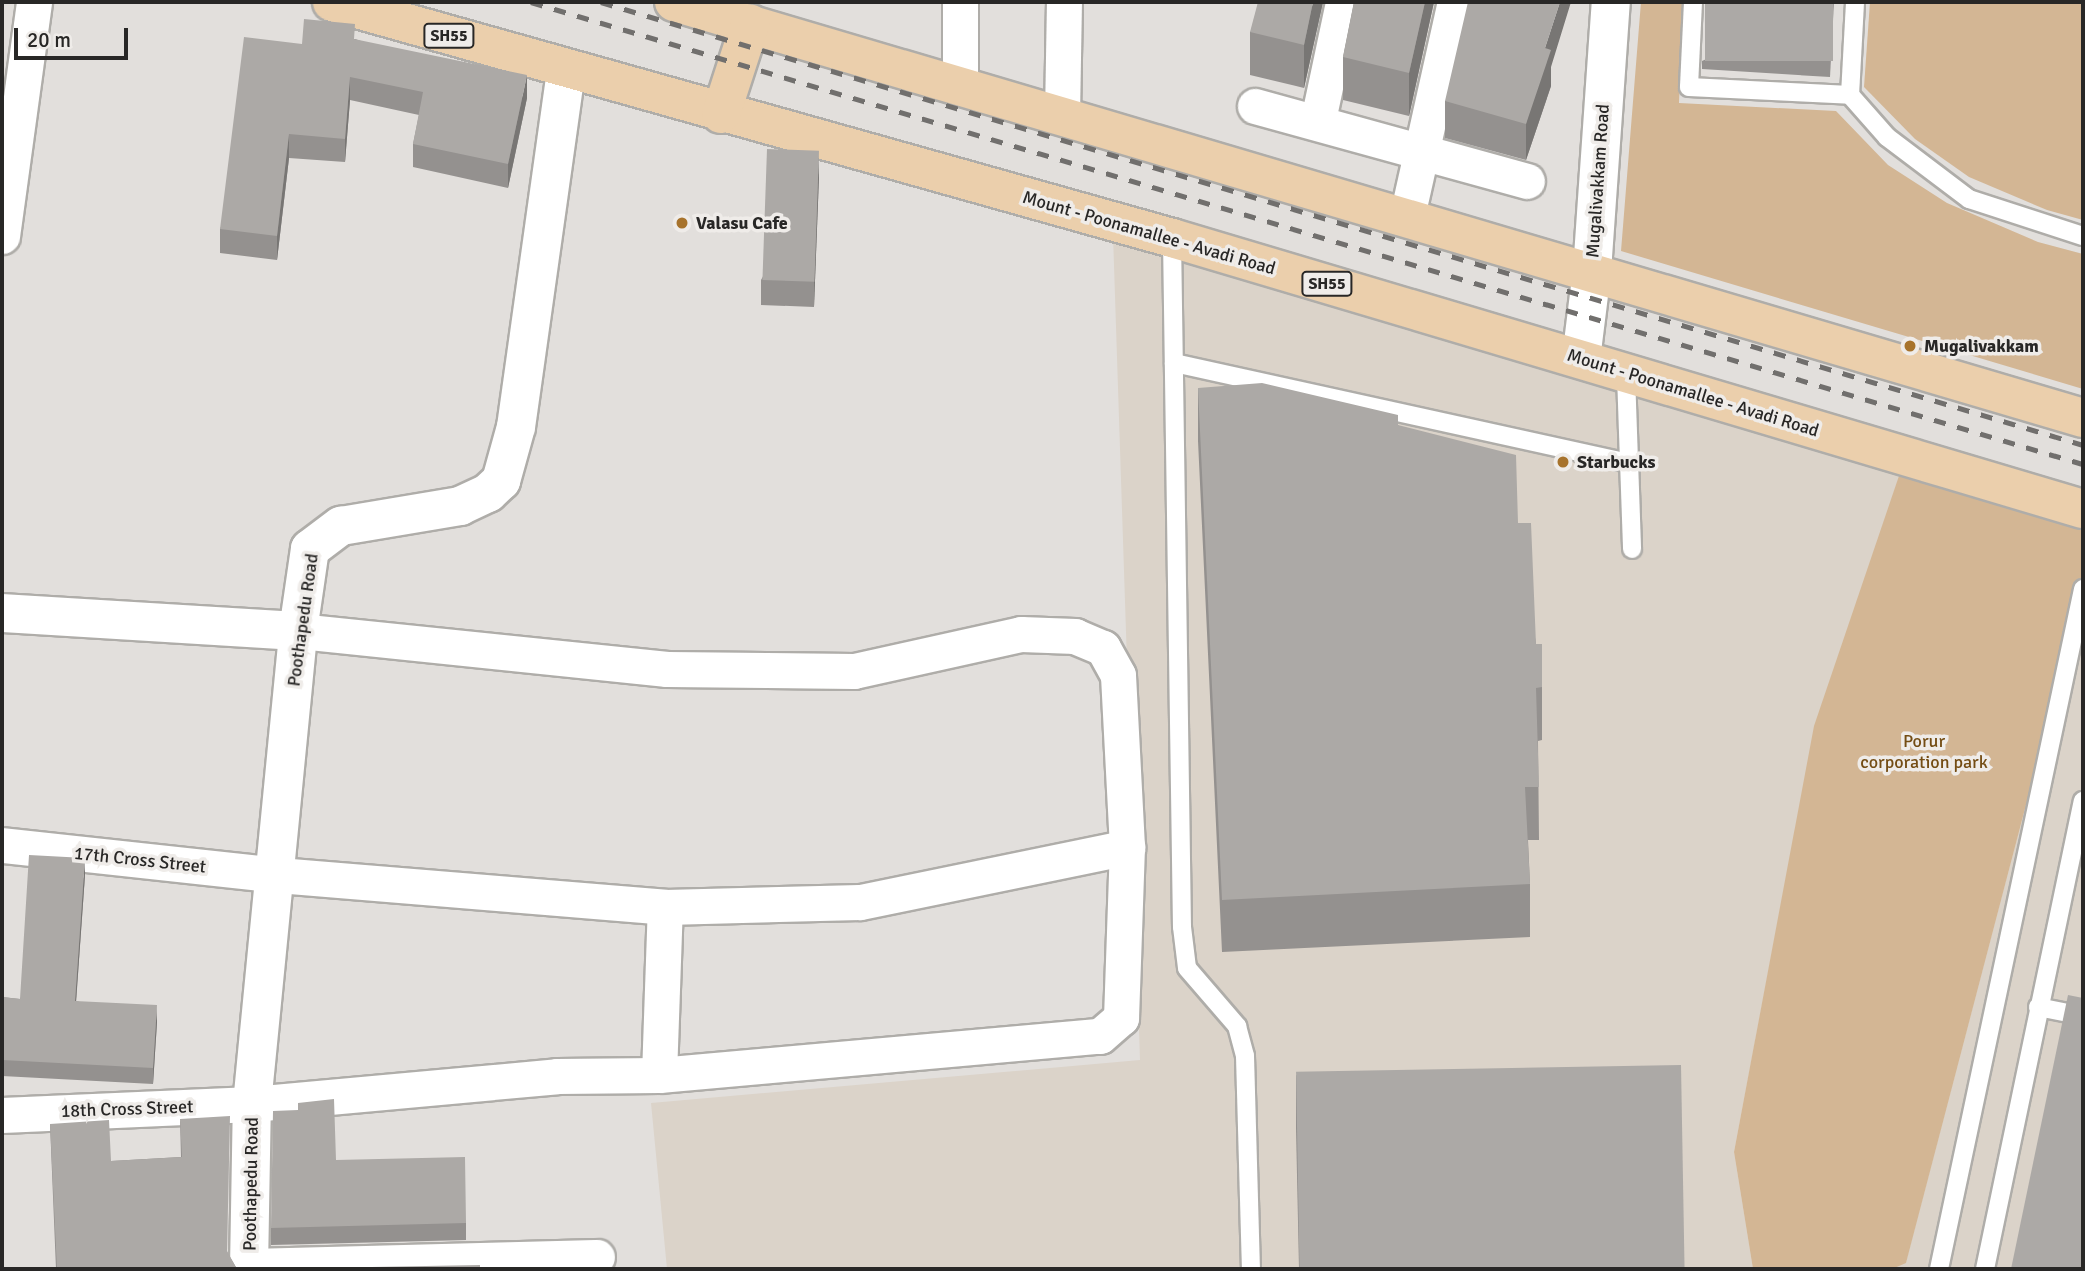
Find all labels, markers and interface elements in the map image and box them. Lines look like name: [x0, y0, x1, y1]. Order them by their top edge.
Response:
scale bar: [18, 14, 131, 58]
road number: SH55: [423, 24, 475, 48]
text: 20 m: [27, 27, 71, 53]
street label: Mugalivakkam Road: [1582, 103, 1614, 259]
street label: Mount - Poonamallee - Avadi Road: [1020, 186, 1278, 280]
place label: Valasu Cafe: [696, 212, 788, 234]
marker: Valasu Cafe: [674, 215, 690, 231]
road number: SH55: [1301, 272, 1353, 296]
place label: Mugalivakkam: [1924, 335, 2039, 357]
marker: Mugalivakkam: [1902, 338, 1918, 354]
street label: Mount - Poonamallee - Avadi Road: [1564, 344, 1822, 442]
place label: Starbucks: [1577, 451, 1656, 473]
marker: Starbucks: [1555, 454, 1571, 470]
street label: Poothapedu Road: [283, 552, 323, 688]
park label: Porur corporation park: [1860, 731, 1988, 774]
street label: 17th Cross Street: [73, 842, 207, 878]
street label: 18th Cross Street: [60, 1096, 194, 1122]
street label: Poothapedu Road: [239, 1117, 263, 1251]

